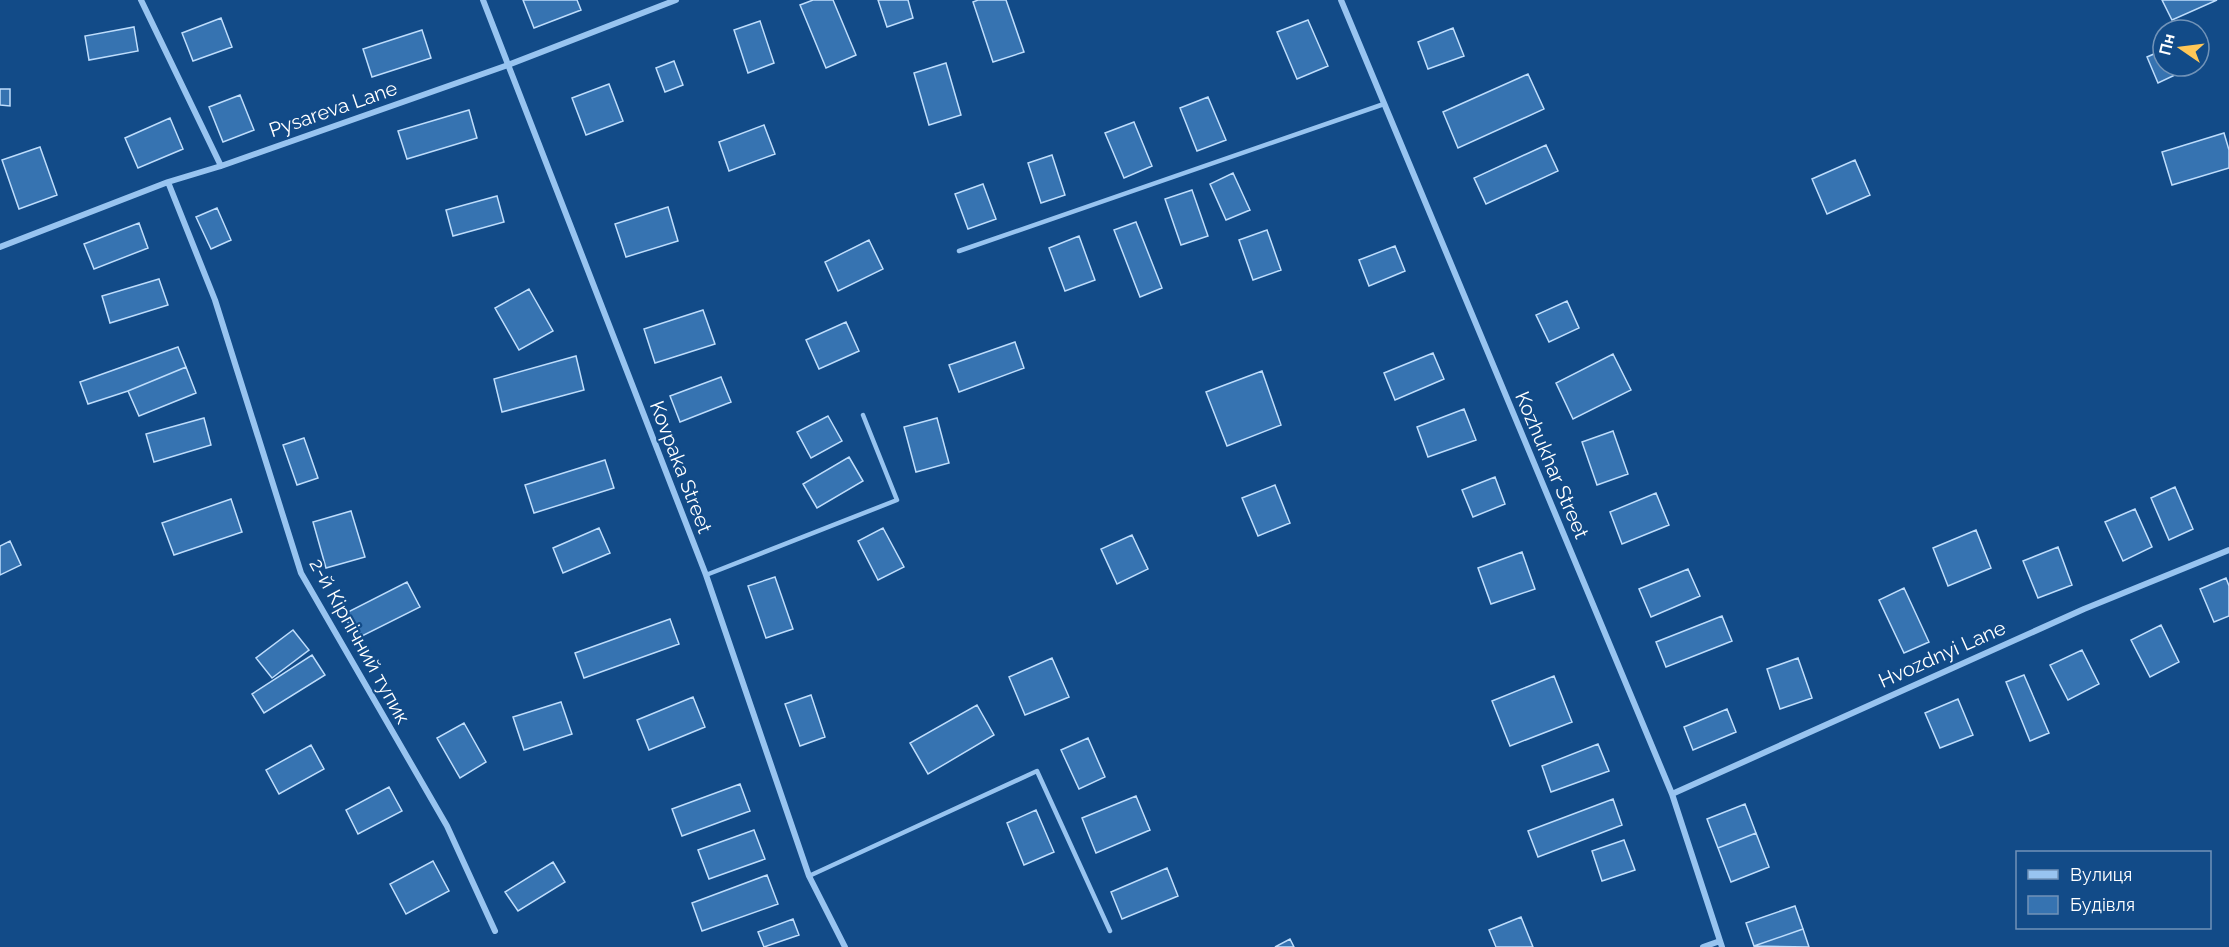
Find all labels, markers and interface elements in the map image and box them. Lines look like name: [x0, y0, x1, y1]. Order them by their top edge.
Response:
north arrow: [2151, 18, 2211, 78]
text: Пн: [2155, 32, 2179, 57]
street label: Pysareva Lane: [266, 76, 401, 142]
street label: Kozhukhar Street: [1510, 388, 1594, 542]
street label: Kovpaka Street: [645, 397, 717, 537]
street label: 2-й Кірпічний тупик: [304, 554, 416, 728]
street label: Hvozdnyi Lane: [1875, 615, 2009, 693]
legend: [2016, 851, 2211, 929]
text: Вулиця: [2070, 864, 2132, 885]
text: Будівля: [2070, 894, 2135, 915]

